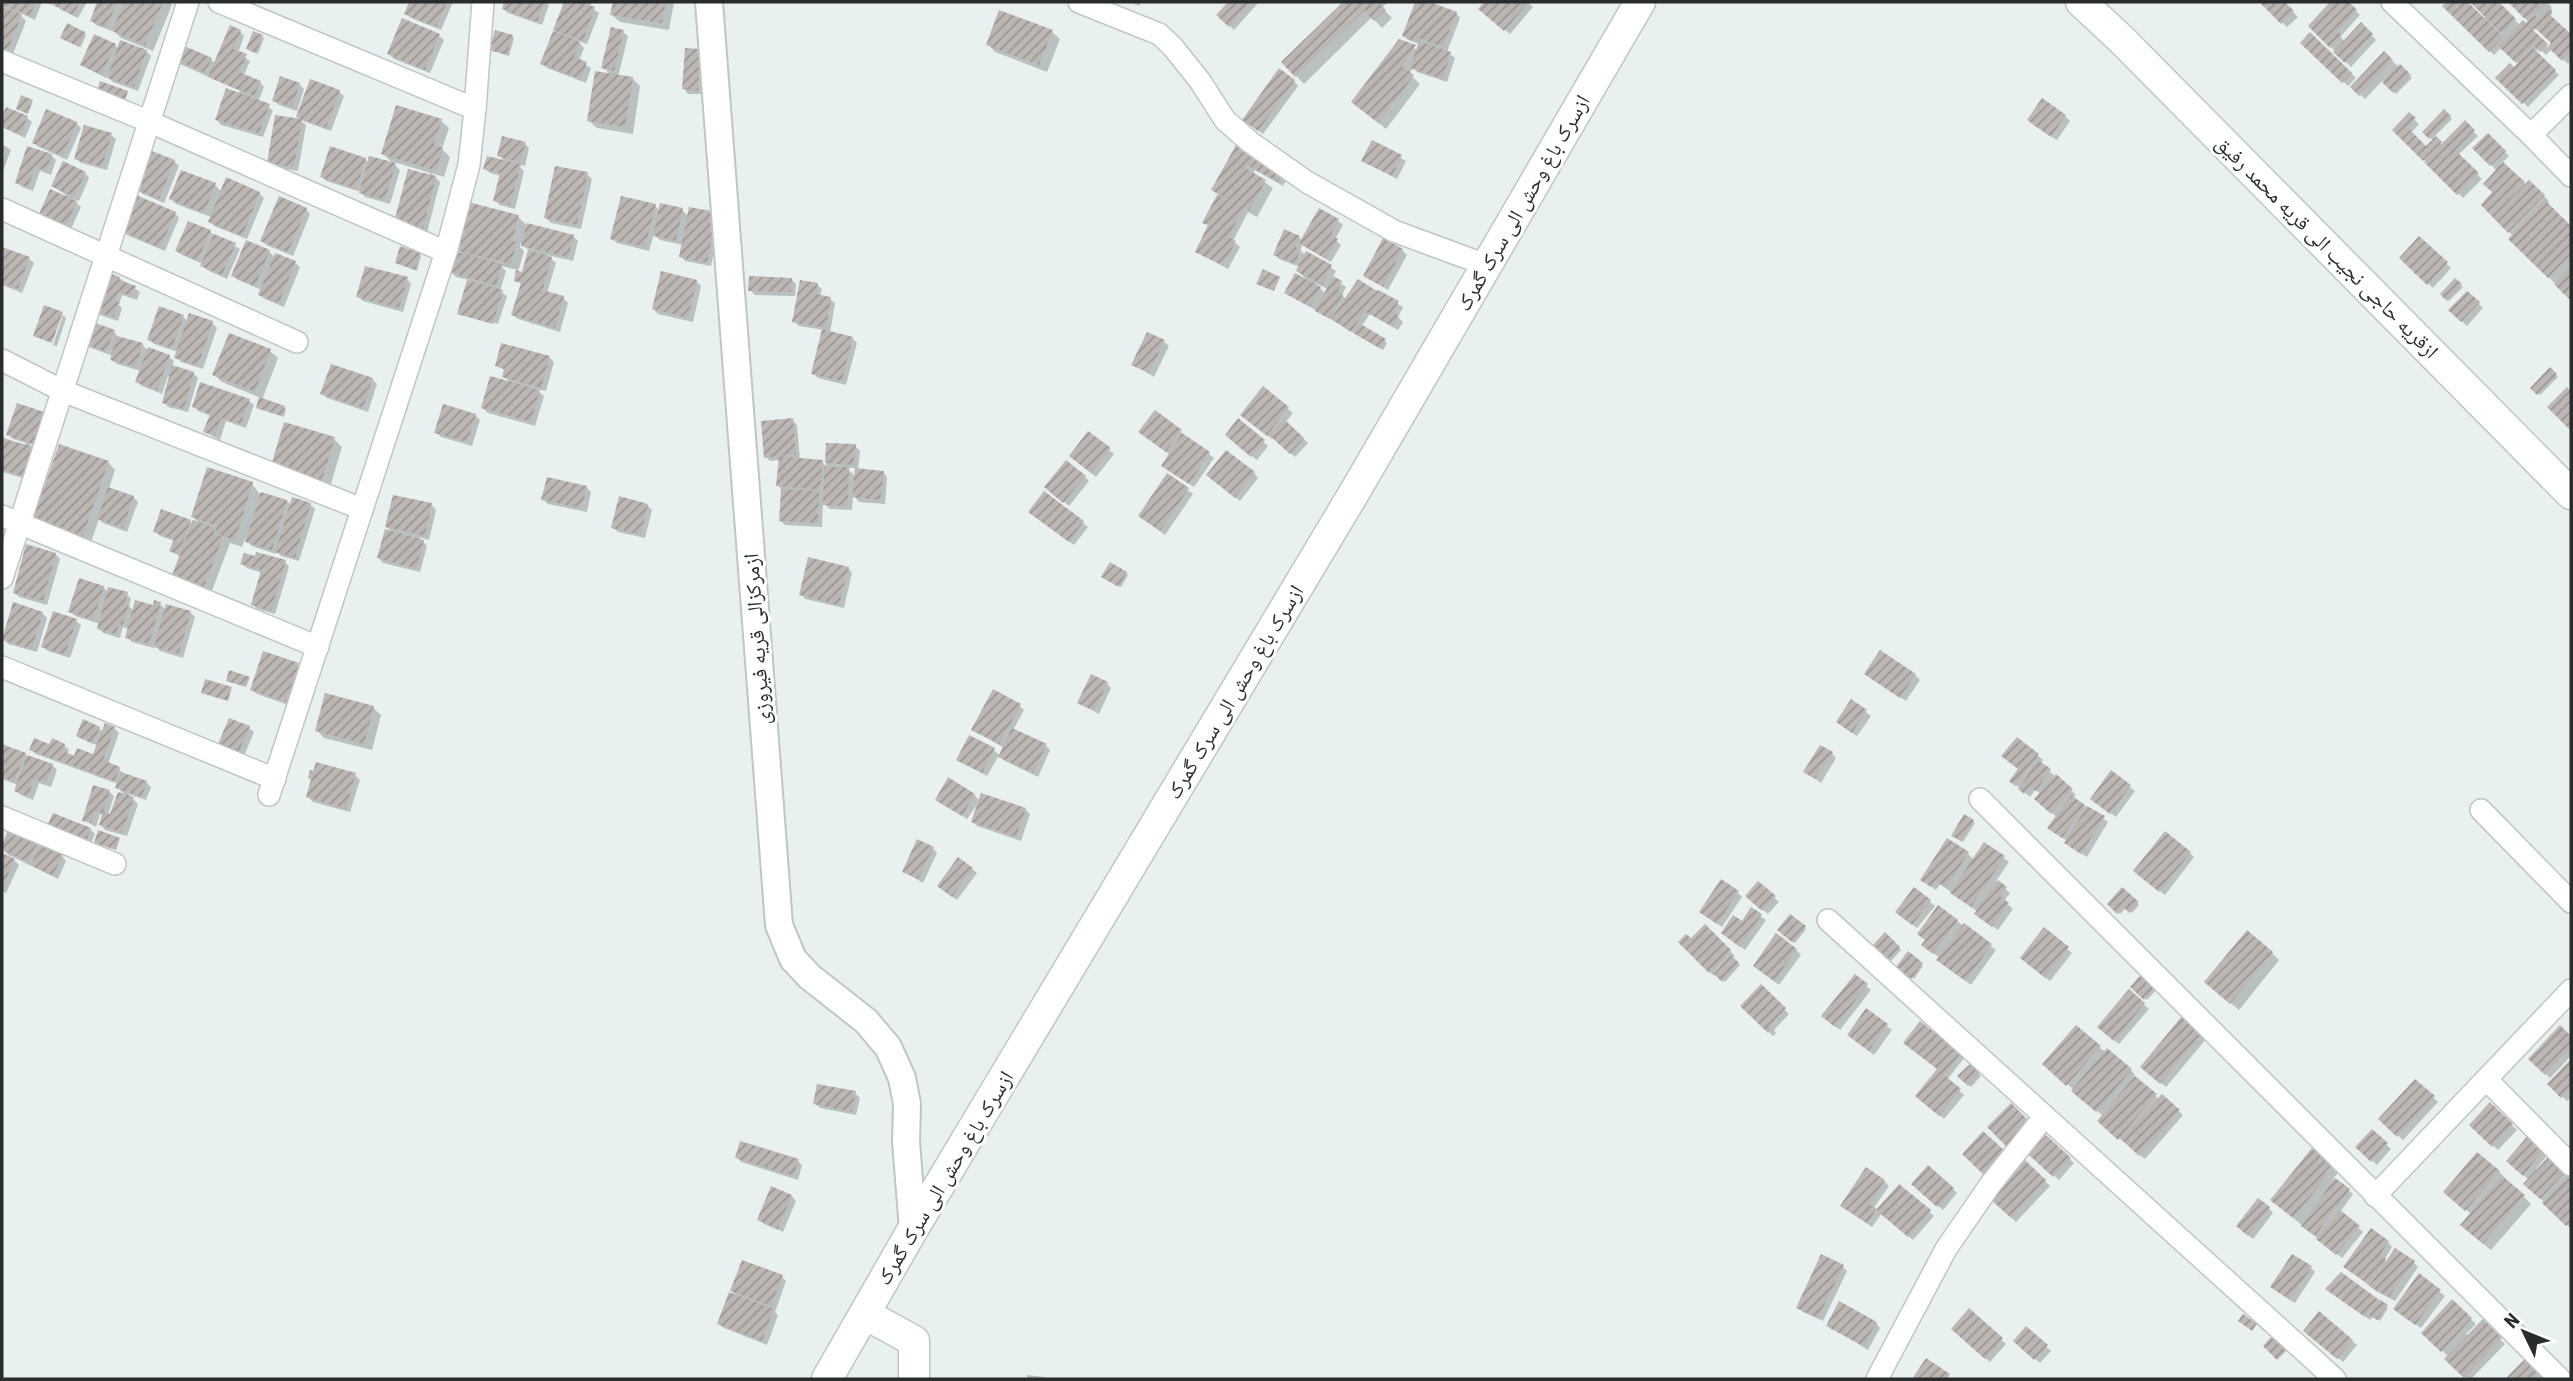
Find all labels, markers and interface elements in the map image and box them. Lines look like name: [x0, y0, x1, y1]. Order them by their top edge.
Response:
street label: ازسرک باغ وحش الی سرک گمرک: [1451, 91, 1596, 316]
street label: ازقریه حاجی نجیب الی قریه محمد رفیق: [2210, 131, 2443, 364]
street label: ازمرکزالی قریه فیروزی: [739, 552, 776, 725]
street label: ازسرک باغ وحش الی سرک گمرک: [1162, 581, 1309, 804]
street label: ازسرک باغ وحش الی سرک گمرک: [872, 1067, 1019, 1290]
north arrow: [2489, 1297, 2559, 1367]
text: N: [2500, 1309, 2524, 1333]

